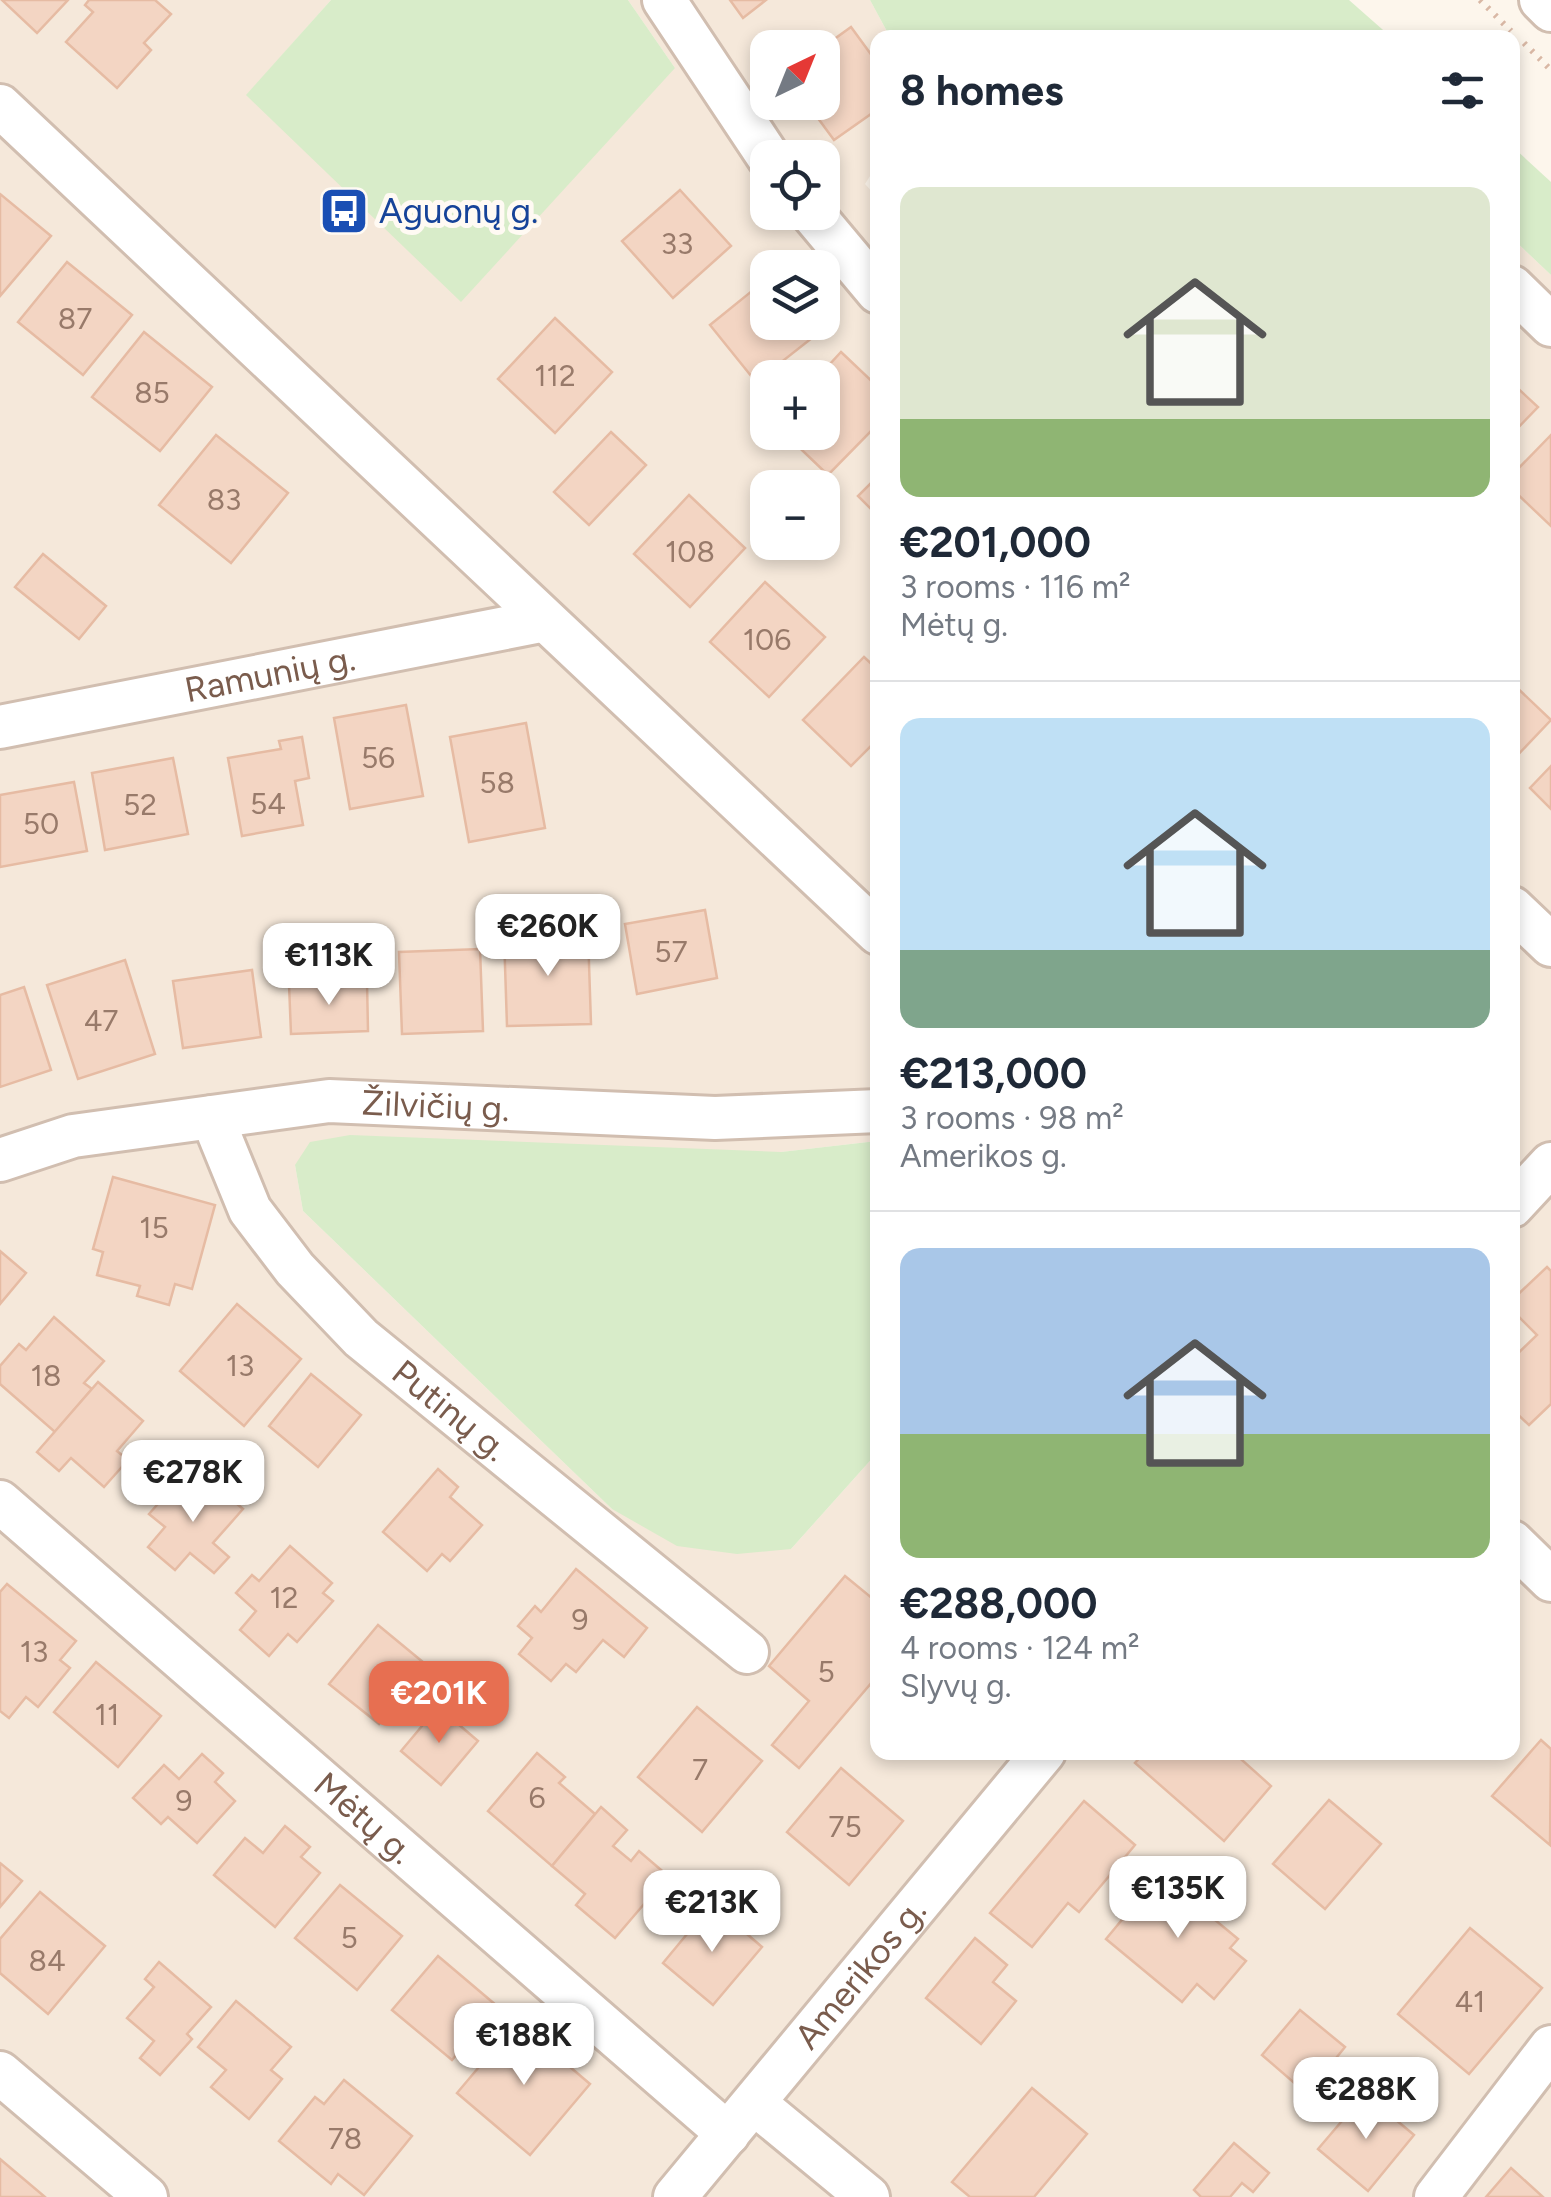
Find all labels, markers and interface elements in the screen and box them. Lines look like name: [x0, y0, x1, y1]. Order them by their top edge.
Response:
north arrow: [750, 30, 840, 120]
map controls: [750, 30, 840, 560]
icon: filters: [1435, 63, 1490, 118]
text: 8 homes: [900, 65, 1064, 116]
button: locate: [750, 140, 840, 230]
bus stop icon: Aguonų g.: [318, 185, 370, 237]
place label: Aguonų g.: [379, 190, 538, 232]
house number: 33: [661, 225, 693, 262]
button: layers: [750, 250, 840, 340]
icon: home: [1105, 252, 1285, 432]
house number: 87: [58, 300, 92, 337]
house number: 112: [534, 357, 576, 394]
button: +: [750, 360, 840, 450]
house number: 85: [134, 374, 170, 411]
button: −: [750, 470, 840, 560]
house number: 83: [207, 481, 241, 518]
text: €201,000: [900, 517, 1091, 568]
house number: 108: [665, 533, 715, 570]
text: 3 rooms · 116 m²: [900, 568, 1131, 606]
text: Mėtų g.: [900, 606, 1008, 644]
house number: 106: [743, 621, 791, 658]
street label: Ramunių g.: [181, 637, 359, 711]
house number: 56: [361, 739, 395, 776]
house number: 58: [479, 764, 515, 801]
icon: home: [1105, 783, 1285, 963]
house number: 54: [250, 785, 286, 822]
house number: 52: [123, 786, 157, 823]
house number: 50: [23, 805, 59, 842]
pin: €260K: [478, 894, 618, 979]
text: €260K: [497, 907, 599, 945]
pin: €113K: [259, 923, 399, 1008]
house number: 57: [654, 933, 688, 970]
text: €113K: [285, 936, 373, 974]
house number: 47: [84, 1002, 118, 1039]
text: €213,000: [900, 1048, 1087, 1099]
street label: Žilvičių g.: [361, 1081, 510, 1130]
text: 3 rooms · 98 m²: [900, 1099, 1124, 1137]
text: Amerikos g.: [900, 1137, 1067, 1175]
house number: 15: [139, 1209, 169, 1246]
icon: home: [1105, 1313, 1285, 1493]
house number: 13: [226, 1347, 254, 1384]
street label: Putinų g.: [384, 1351, 516, 1470]
house number: 18: [31, 1357, 61, 1394]
pin: €278K: [123, 1440, 263, 1525]
text: €278K: [143, 1453, 243, 1491]
text: €288,000: [900, 1578, 1097, 1629]
house number: 12: [269, 1579, 299, 1616]
house number: 9: [572, 1601, 588, 1638]
text: 4 rooms · 124 m²: [900, 1629, 1139, 1667]
house number: 13: [20, 1633, 48, 1670]
house number: 5: [817, 1653, 835, 1690]
pin: €201K: [369, 1661, 509, 1746]
text: Slyvų g.: [900, 1667, 1011, 1705]
text: €201K: [391, 1674, 487, 1712]
house number: 11: [95, 1696, 119, 1733]
house number: 7: [692, 1751, 708, 1788]
street label: Mėtų g.: [306, 1763, 422, 1873]
house number: 6: [529, 1779, 546, 1816]
house number: 9: [176, 1782, 192, 1819]
house number: 75: [828, 1808, 862, 1845]
pin: €135K: [1108, 1856, 1248, 1941]
text: €135K: [1131, 1869, 1225, 1907]
pin: €213K: [642, 1870, 782, 1955]
text: €213K: [665, 1883, 759, 1921]
street label: Amerikos g.: [786, 1890, 934, 2057]
house number: 5: [340, 1919, 358, 1956]
house number: 84: [28, 1942, 66, 1979]
house number: 41: [1454, 1983, 1486, 2020]
pin: €188K: [454, 2003, 594, 2088]
text: €188K: [476, 2016, 572, 2054]
pin: €288K: [1296, 2057, 1436, 2142]
text: €288K: [1315, 2070, 1417, 2108]
house number: 78: [328, 2120, 362, 2157]

